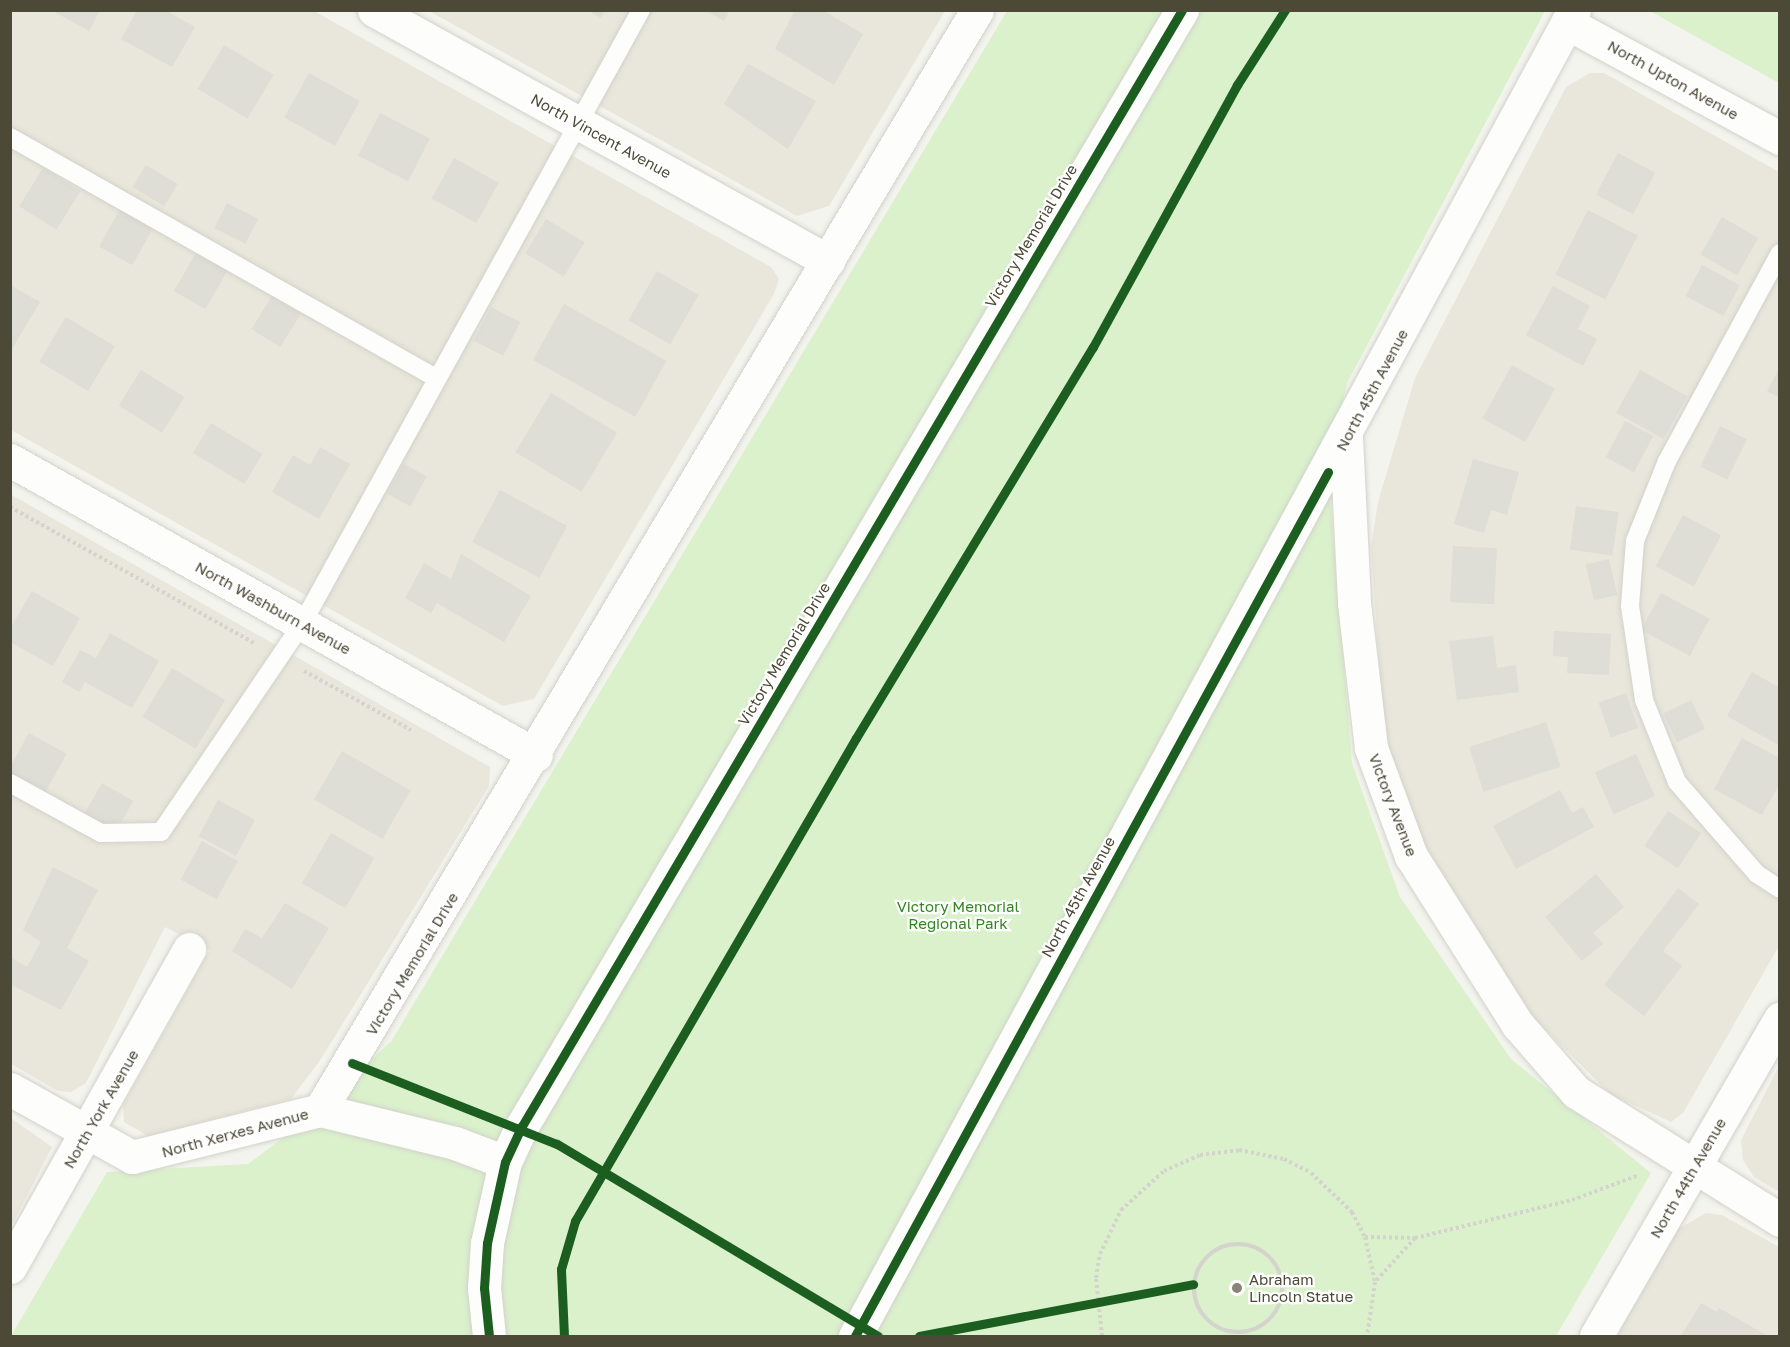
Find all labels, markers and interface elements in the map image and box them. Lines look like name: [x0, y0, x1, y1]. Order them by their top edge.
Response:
street label: North Upton Avenue: [1605, 37, 1741, 123]
street label: North Vincent Avenue: [528, 90, 674, 182]
street label: Victory Memorial Drive: [981, 161, 1081, 311]
street label: North 45th Avenue: [1332, 326, 1412, 454]
street label: North Washburn Avenue: [192, 558, 354, 658]
street label: Victory Memorial Drive: [734, 579, 834, 729]
street label: Victory Avenue: [1365, 751, 1421, 859]
street label: North 45th Avenue: [1037, 833, 1119, 961]
street label: Victory Memorial Drive: [362, 889, 462, 1039]
park label: Victory Memorial Regional Park: [897, 897, 1019, 932]
street label: North York Avenue: [60, 1046, 142, 1172]
street label: North Xerxes Avenue: [160, 1105, 310, 1161]
street label: North 44th Avenue: [1646, 1115, 1730, 1241]
place label: Abraham Lincoln Statue: [1249, 1270, 1353, 1305]
marker: Abraham Lincoln Statue: [1230, 1281, 1244, 1295]

